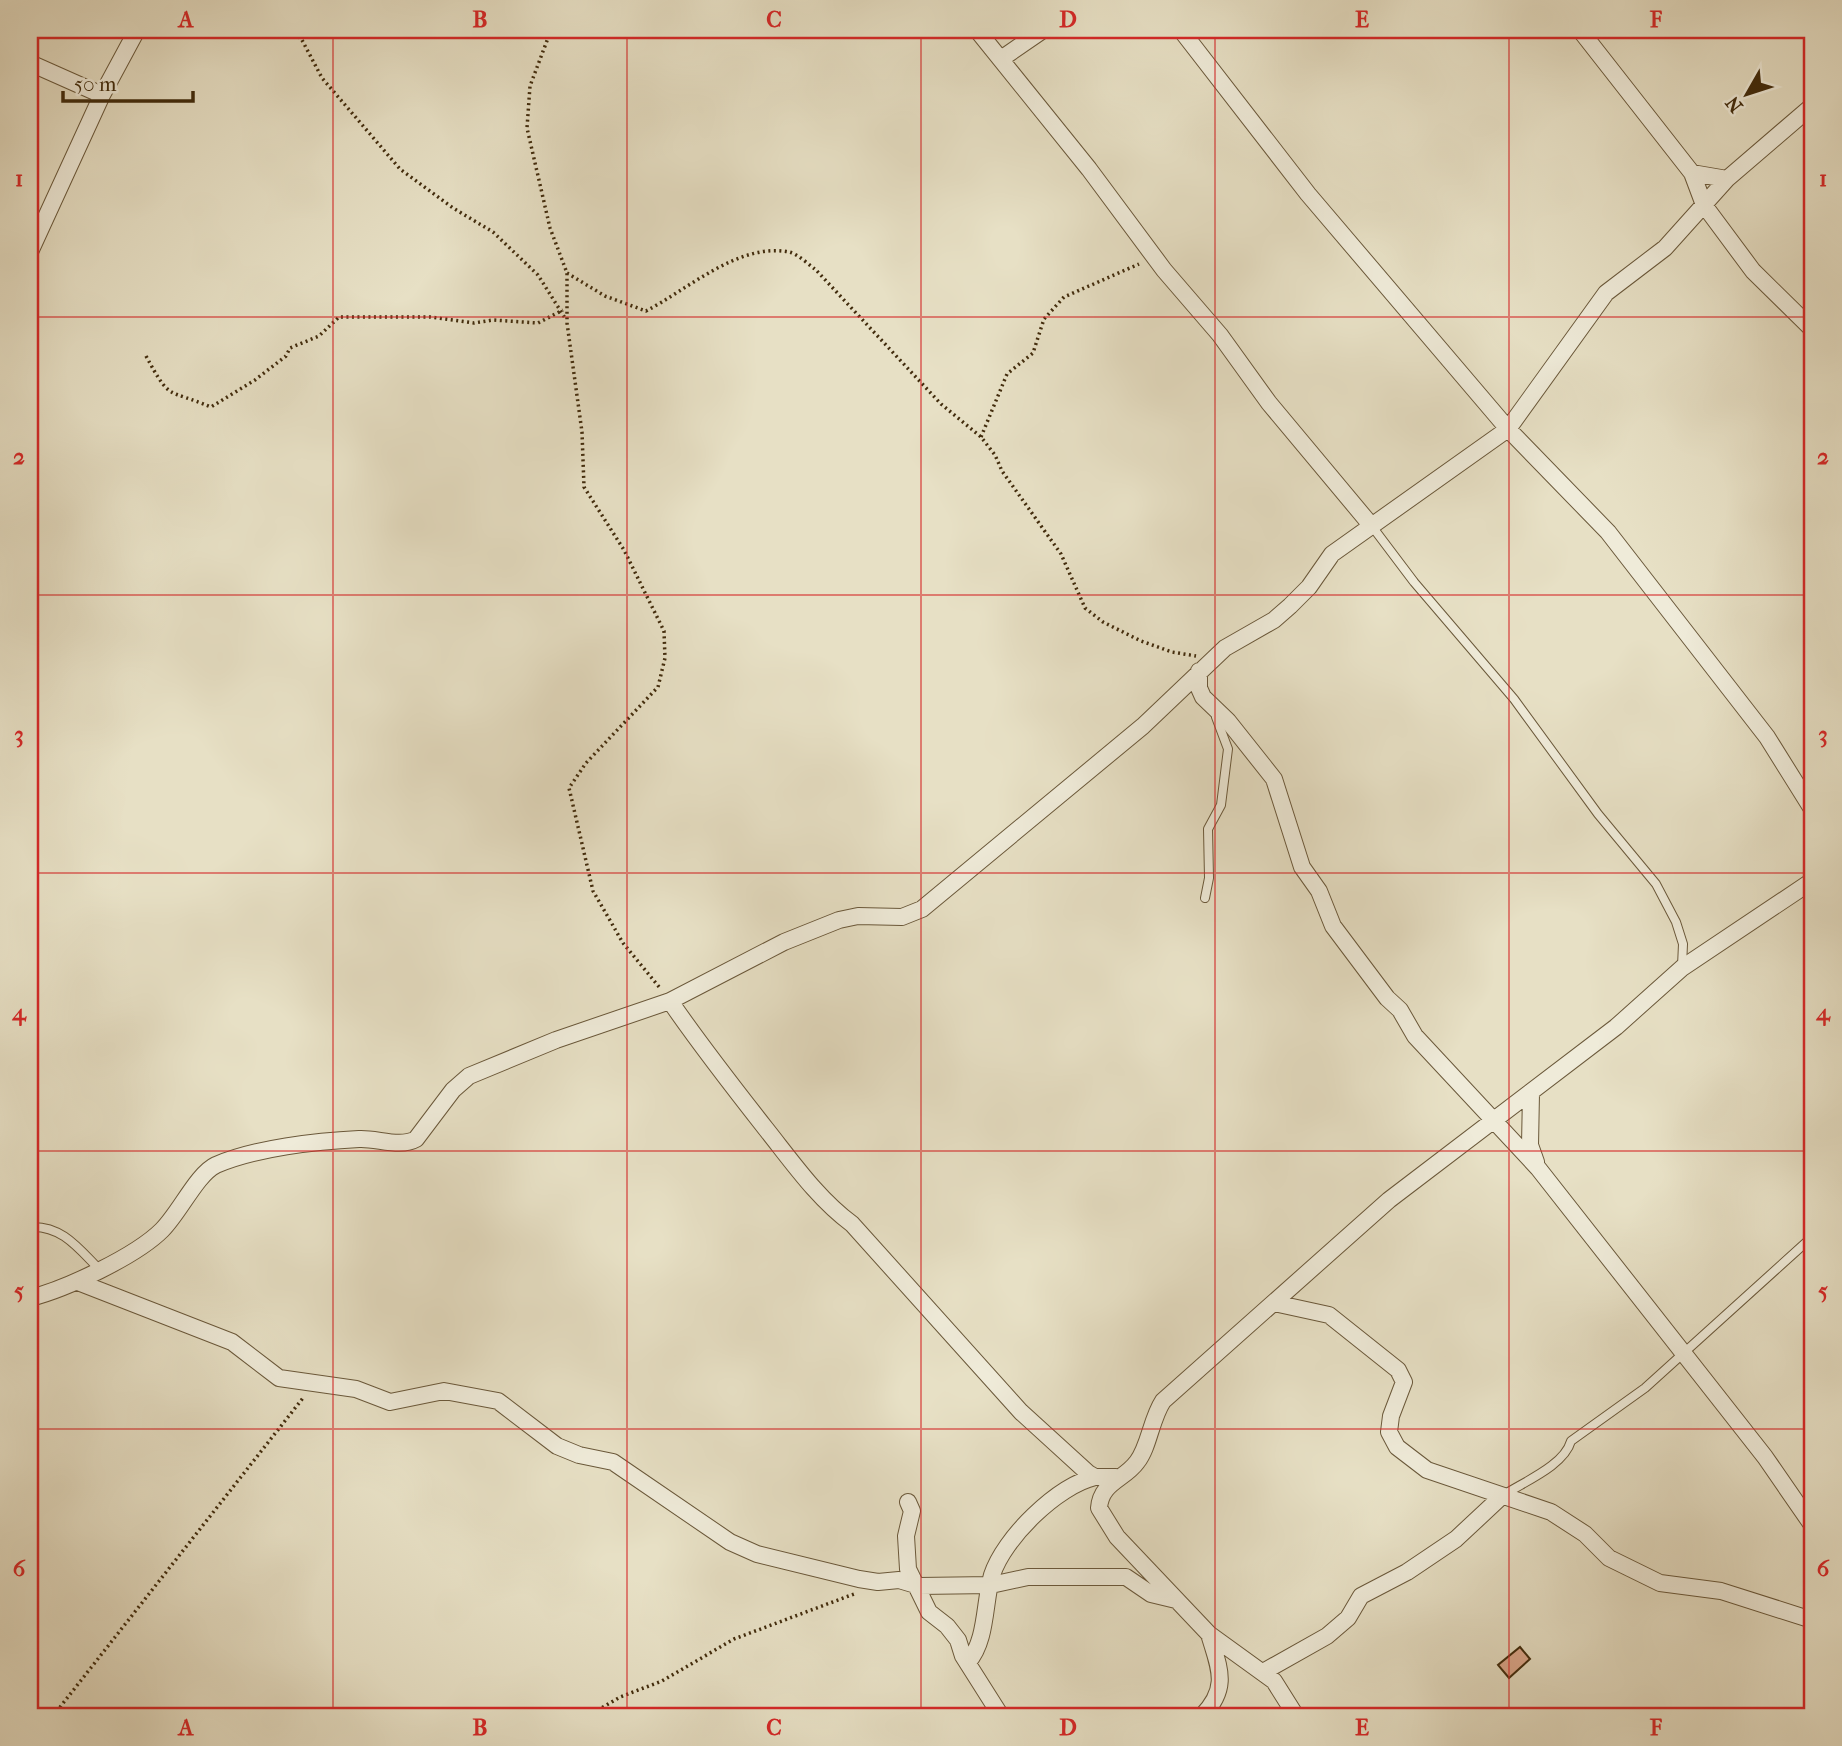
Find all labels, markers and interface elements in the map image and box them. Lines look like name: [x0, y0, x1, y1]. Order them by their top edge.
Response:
text: A: [177, 6, 195, 33]
text: B: [473, 6, 488, 33]
text: C: [766, 6, 782, 33]
text: D: [1059, 6, 1077, 33]
text: E: [1355, 6, 1369, 33]
text: F: [1649, 6, 1663, 33]
scale bar: [63, 60, 192, 104]
north arrow: [1713, 60, 1783, 130]
text: 50 m: [74, 72, 117, 96]
text: N: [1721, 91, 1748, 117]
text: 1: [15, 165, 23, 192]
text: 1: [1819, 165, 1827, 192]
text: 2: [13, 443, 25, 470]
text: 2: [1817, 443, 1829, 470]
text: 3: [14, 721, 24, 748]
text: 3: [1818, 721, 1828, 748]
text: 4: [11, 999, 27, 1026]
text: 4: [1815, 999, 1831, 1026]
text: 5: [14, 1277, 24, 1304]
text: 5: [1818, 1277, 1828, 1304]
text: 6: [13, 1555, 26, 1582]
text: 6: [1817, 1555, 1830, 1582]
text: A: [177, 1714, 195, 1741]
text: B: [473, 1714, 488, 1741]
text: C: [766, 1714, 782, 1741]
text: D: [1059, 1714, 1077, 1741]
text: E: [1355, 1714, 1369, 1741]
text: F: [1649, 1714, 1663, 1741]

